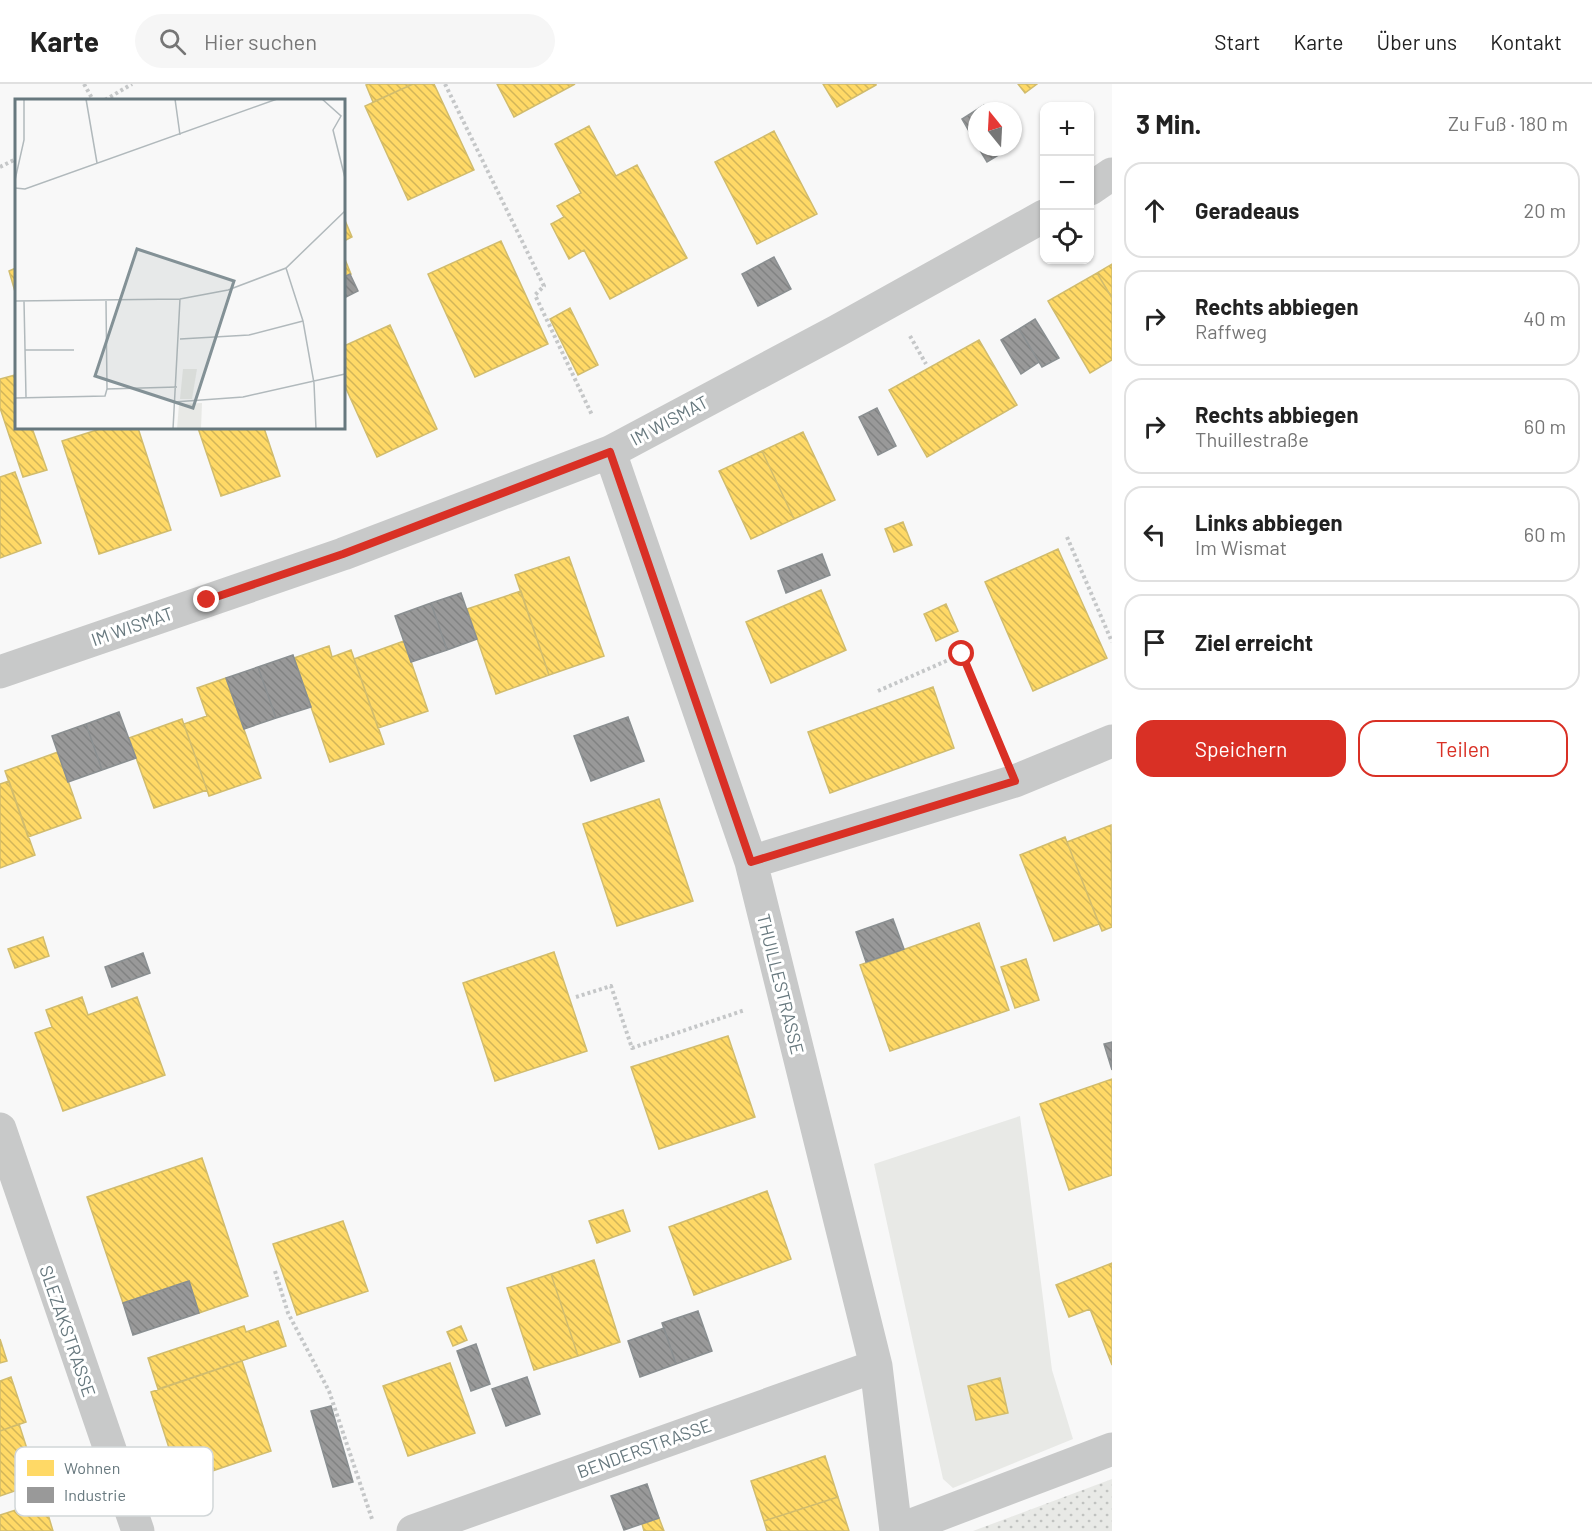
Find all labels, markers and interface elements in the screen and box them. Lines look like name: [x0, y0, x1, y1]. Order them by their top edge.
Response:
search box: [135, 14, 555, 68]
text: Karte: [30, 24, 99, 58]
icon: search: [156, 25, 189, 58]
text: Hier suchen: [204, 28, 317, 54]
text: Start: [1214, 29, 1261, 54]
text: Karte: [1294, 29, 1344, 54]
text: Über uns: [1377, 29, 1457, 54]
text: Kontakt: [1490, 29, 1562, 54]
inset map: [15, 99, 345, 429]
north arrow: [968, 102, 1022, 156]
map controls: [1040, 102, 1094, 264]
button: +: [1040, 102, 1094, 156]
text: 3 Min.: [1136, 108, 1202, 139]
text: Zu Fuß · 180 m: [1448, 111, 1568, 135]
button: −: [1040, 156, 1094, 210]
icon: ahead: [1138, 194, 1171, 227]
text: Geradeaus: [1195, 197, 1299, 223]
text: 20 m: [1523, 198, 1566, 222]
button: locate: [1040, 210, 1094, 264]
text: Rechts abbiegen: [1195, 293, 1358, 319]
icon: right: [1138, 302, 1171, 335]
text: 40 m: [1523, 306, 1566, 330]
text: Raffweg: [1195, 319, 1267, 343]
street label: IM WISMAT: [626, 390, 712, 450]
text: Rechts abbiegen: [1195, 401, 1358, 427]
icon: right: [1138, 410, 1171, 443]
text: 60 m: [1524, 414, 1566, 438]
text: Thuillestraße: [1195, 427, 1309, 451]
text: Links abbiegen: [1195, 509, 1343, 535]
icon: left: [1138, 518, 1171, 551]
text: 60 m: [1524, 522, 1566, 546]
text: Im Wismat: [1195, 535, 1287, 559]
route end: [193, 586, 219, 612]
street label: IM WISMAT: [88, 602, 176, 650]
icon: arrive: [1138, 626, 1171, 659]
text: Ziel erreicht: [1195, 629, 1313, 655]
route start: [948, 640, 974, 666]
button: Speichern: [1136, 720, 1346, 777]
button: Teilen: [1358, 720, 1568, 777]
street label: THUILLESTRASSE: [753, 912, 809, 1056]
street label: SLEZAKSTRASSE: [35, 1262, 101, 1400]
street label: BENDERSTRASSE: [574, 1413, 714, 1483]
legend: [15, 1447, 213, 1516]
text: Wohnen: [64, 1458, 120, 1477]
text: Industrie: [64, 1485, 126, 1504]

